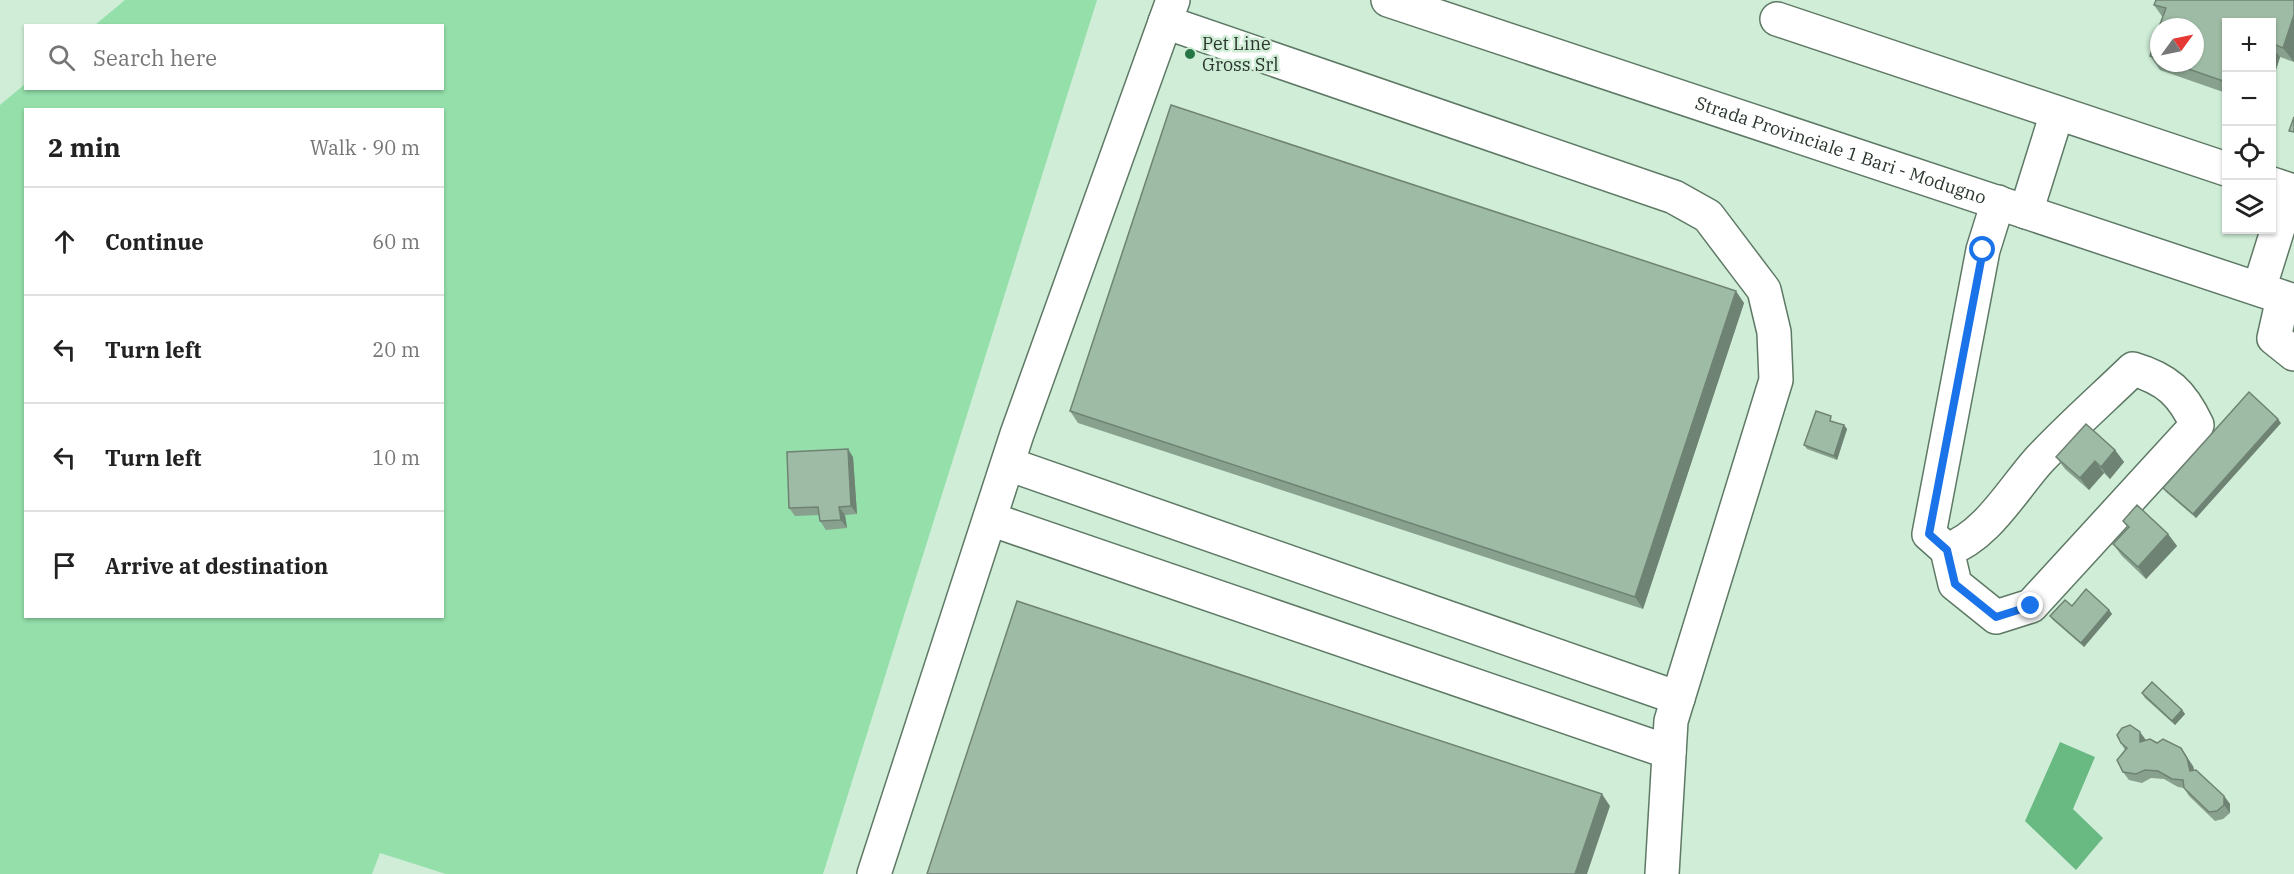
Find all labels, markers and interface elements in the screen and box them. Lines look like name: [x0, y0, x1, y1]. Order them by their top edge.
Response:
north arrow: [2150, 18, 2204, 72]
map controls: [2222, 18, 2276, 234]
button: +: [2222, 18, 2276, 72]
search box: [24, 24, 444, 90]
place label: Pet Line Gross Srl: [1202, 32, 1279, 76]
icon: search: [45, 41, 78, 74]
text: Search here: [93, 43, 217, 72]
marker: Pet Line Gross Srl: [1183, 47, 1197, 61]
button: −: [2222, 72, 2276, 126]
street label: Strada Provinciale 1 Bari - Modugno: [1692, 91, 1989, 209]
button: locate: [2222, 126, 2276, 180]
text: 2 min: [48, 130, 121, 164]
text: Walk · 90 m: [310, 134, 420, 161]
button: layers: [2222, 180, 2276, 234]
icon: ahead: [48, 225, 81, 258]
text: Continue: [105, 227, 204, 256]
text: 60 m: [372, 228, 420, 255]
route start: [1969, 236, 1995, 262]
icon: left: [48, 333, 81, 366]
text: Turn left: [105, 335, 201, 364]
text: 20 m: [372, 336, 420, 363]
icon: left: [48, 441, 81, 474]
text: Turn left: [105, 443, 201, 472]
text: 10 m: [372, 444, 420, 471]
icon: arrive: [48, 549, 81, 582]
text: Arrive at destination: [105, 551, 328, 580]
route end: [2017, 592, 2043, 618]

